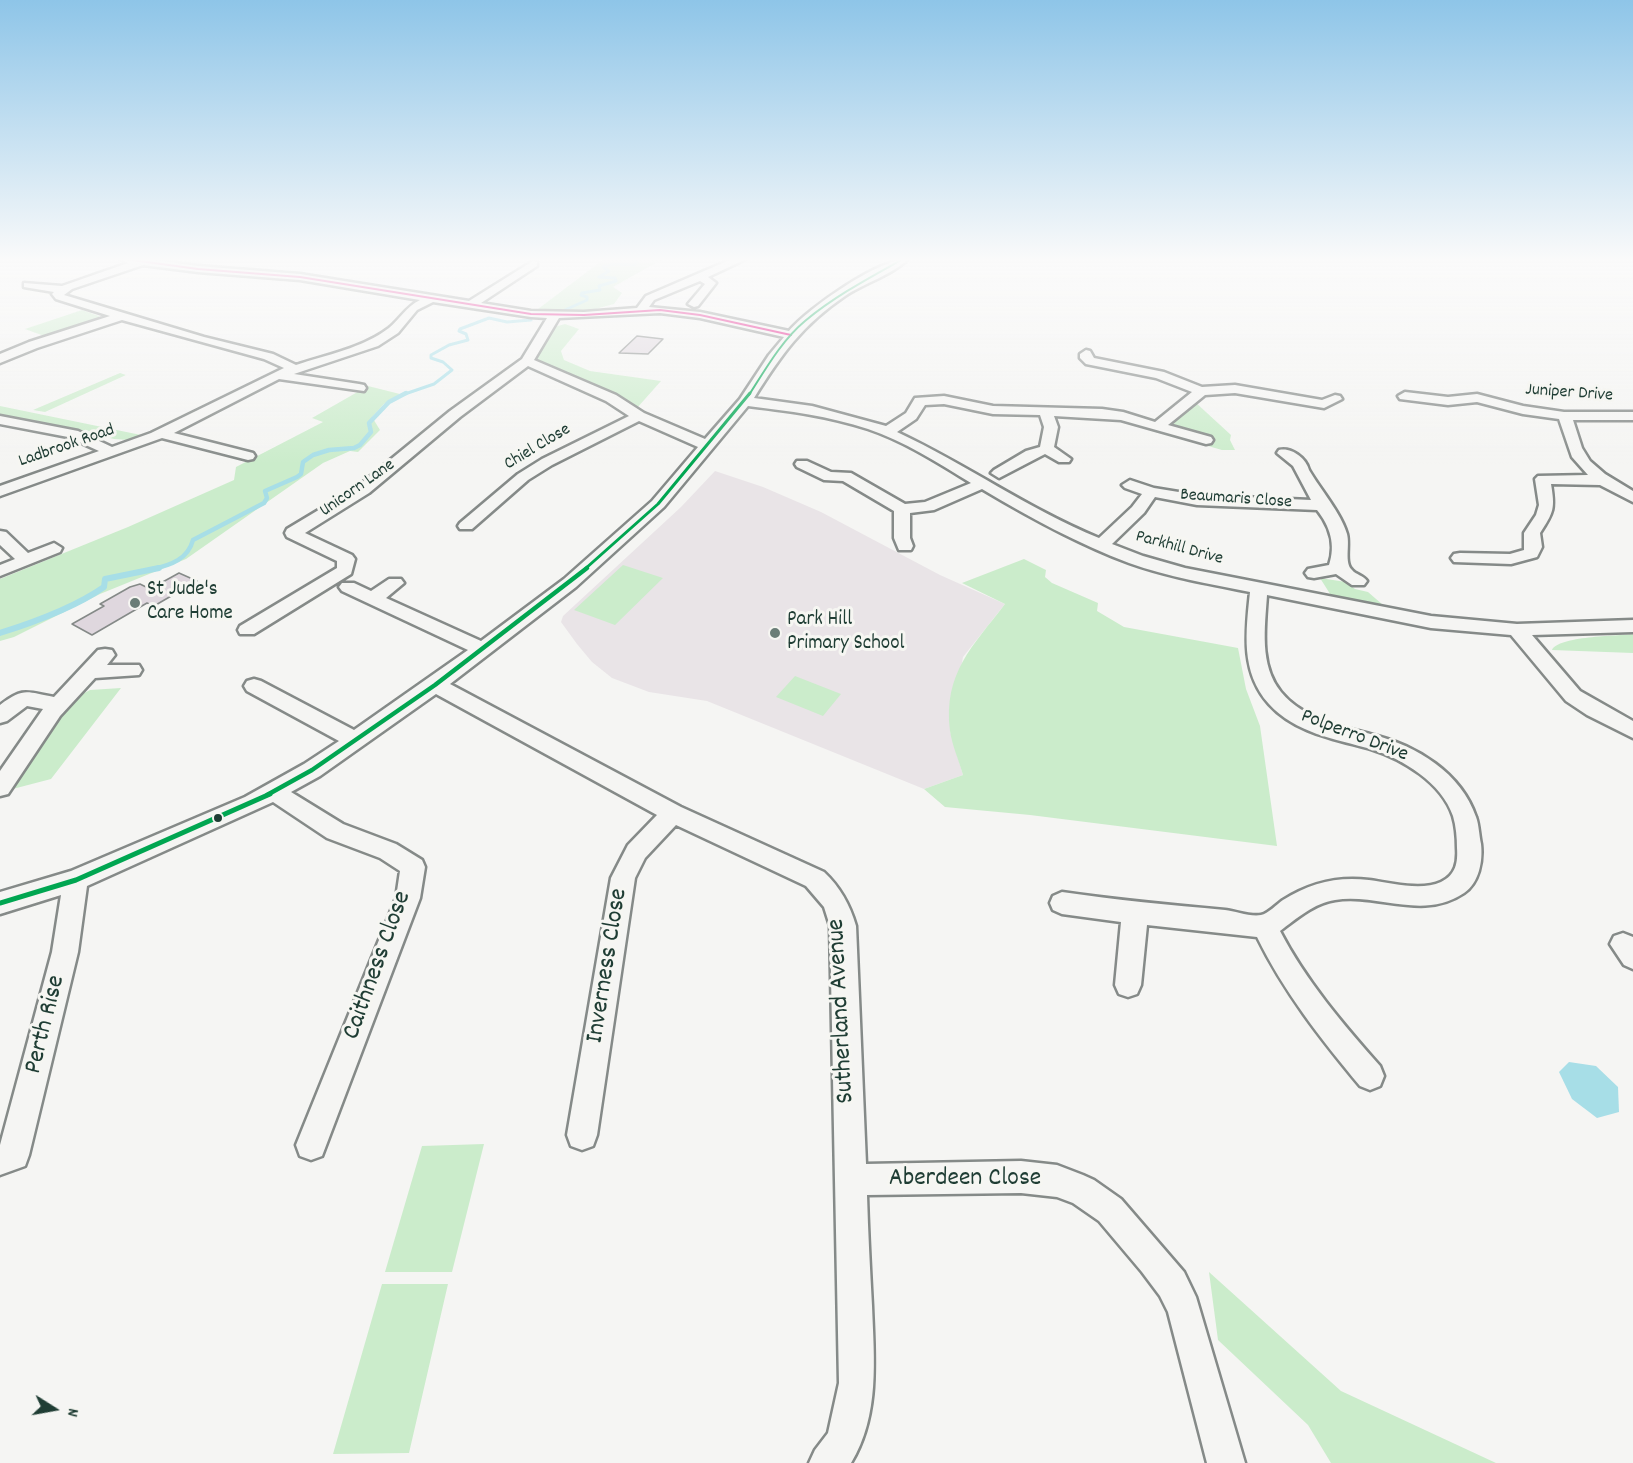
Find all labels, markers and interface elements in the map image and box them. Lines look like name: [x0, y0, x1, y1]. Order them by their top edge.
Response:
street label: Juniper Drive: [1525, 380, 1613, 408]
street label: Chiel Close: [501, 420, 575, 476]
street label: Ladbrook Road: [16, 421, 118, 473]
street label: Unicorn Lane: [316, 455, 400, 523]
street label: Beaumaris Close: [1179, 485, 1293, 515]
street label: Parkhill Drive: [1133, 527, 1225, 571]
place label: St Jude's Care Home: [147, 578, 233, 628]
marker: St Jude's Care Home: [128, 596, 142, 610]
place label: Park Hill Primary School: [787, 608, 905, 658]
marker: Park Hill Primary School: [768, 626, 782, 640]
street label: Polperro Drive: [1297, 705, 1411, 769]
unlabelled marker: [212, 812, 224, 824]
street label: Inverness Close: [581, 886, 637, 1046]
street label: Caithness Close: [338, 888, 420, 1044]
street label: Sutherland Avenue: [823, 918, 863, 1104]
street label: Perth Rise: [20, 973, 74, 1077]
street label: Aberdeen Close: [889, 1164, 1041, 1196]
north arrow: [24, 1379, 84, 1439]
text: N: [60, 1406, 84, 1419]

